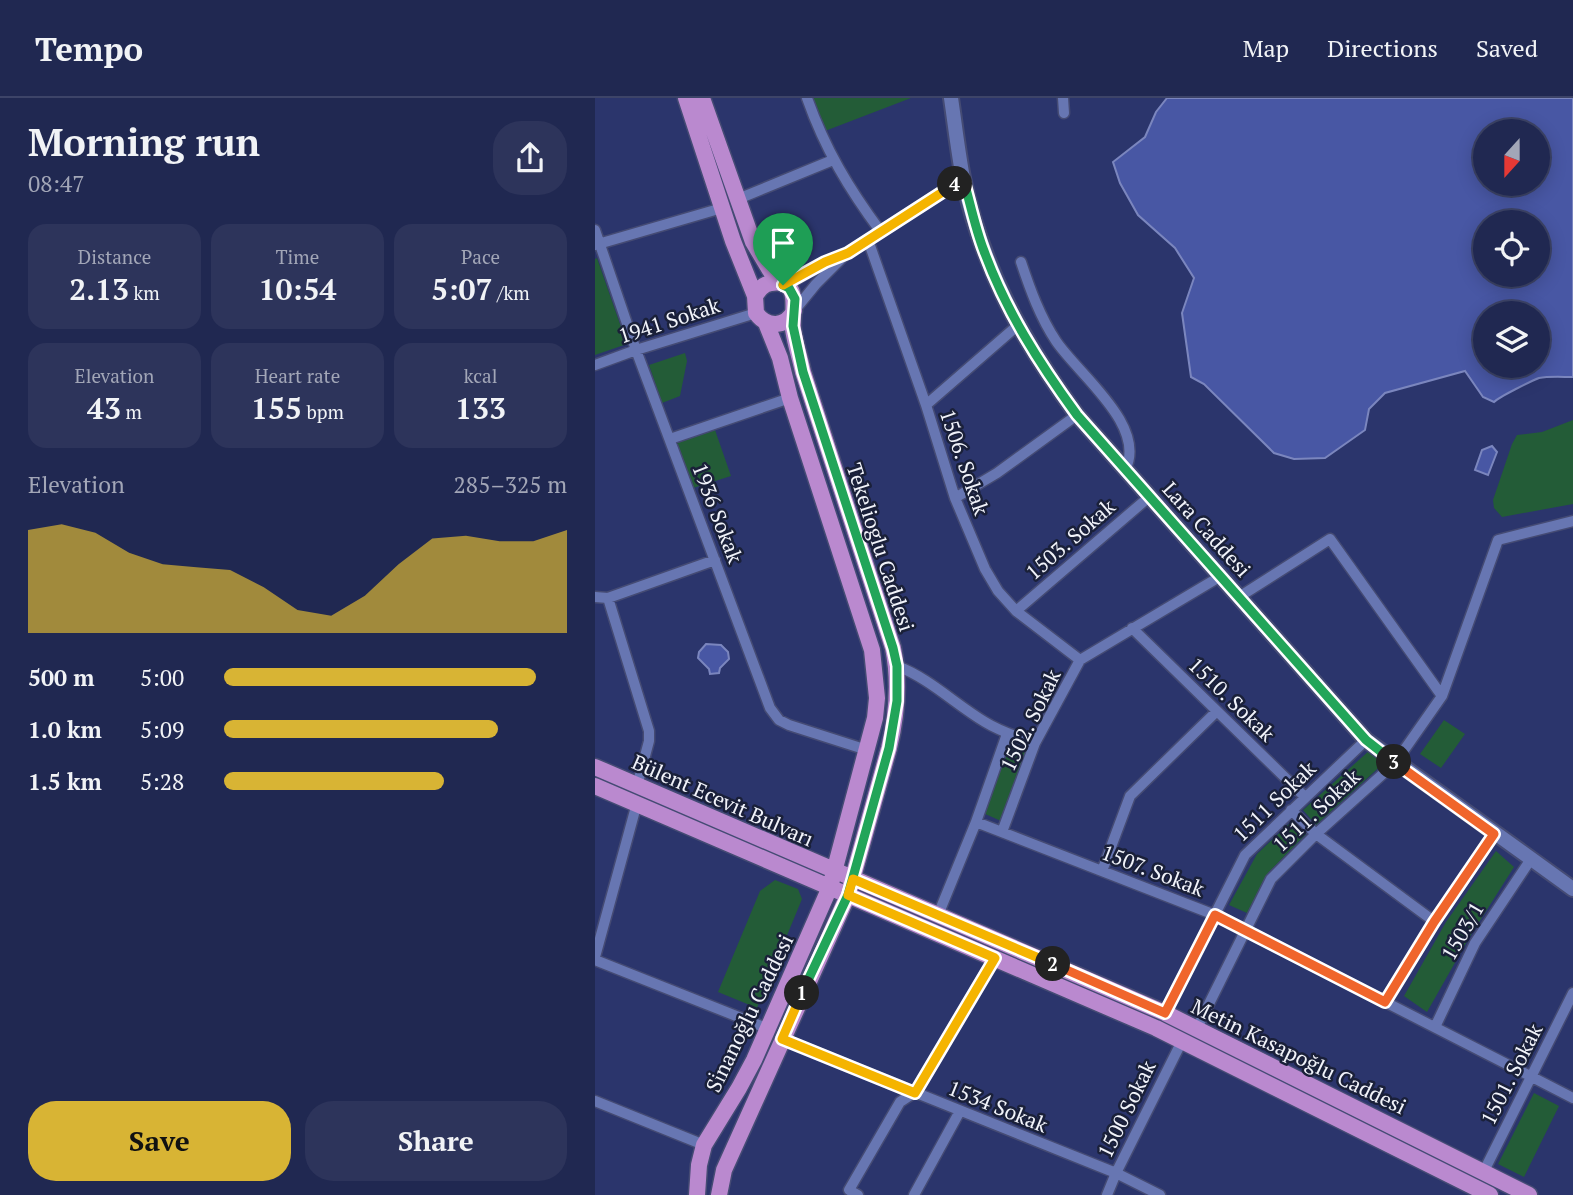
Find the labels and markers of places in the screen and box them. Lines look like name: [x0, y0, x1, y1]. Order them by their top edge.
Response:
pin: 4: [937, 166, 973, 202]
pin: [753, 213, 813, 285]
pin: 3: [1377, 744, 1411, 780]
pin: 2: [1035, 946, 1071, 982]
pin: 1: [785, 976, 819, 1010]

